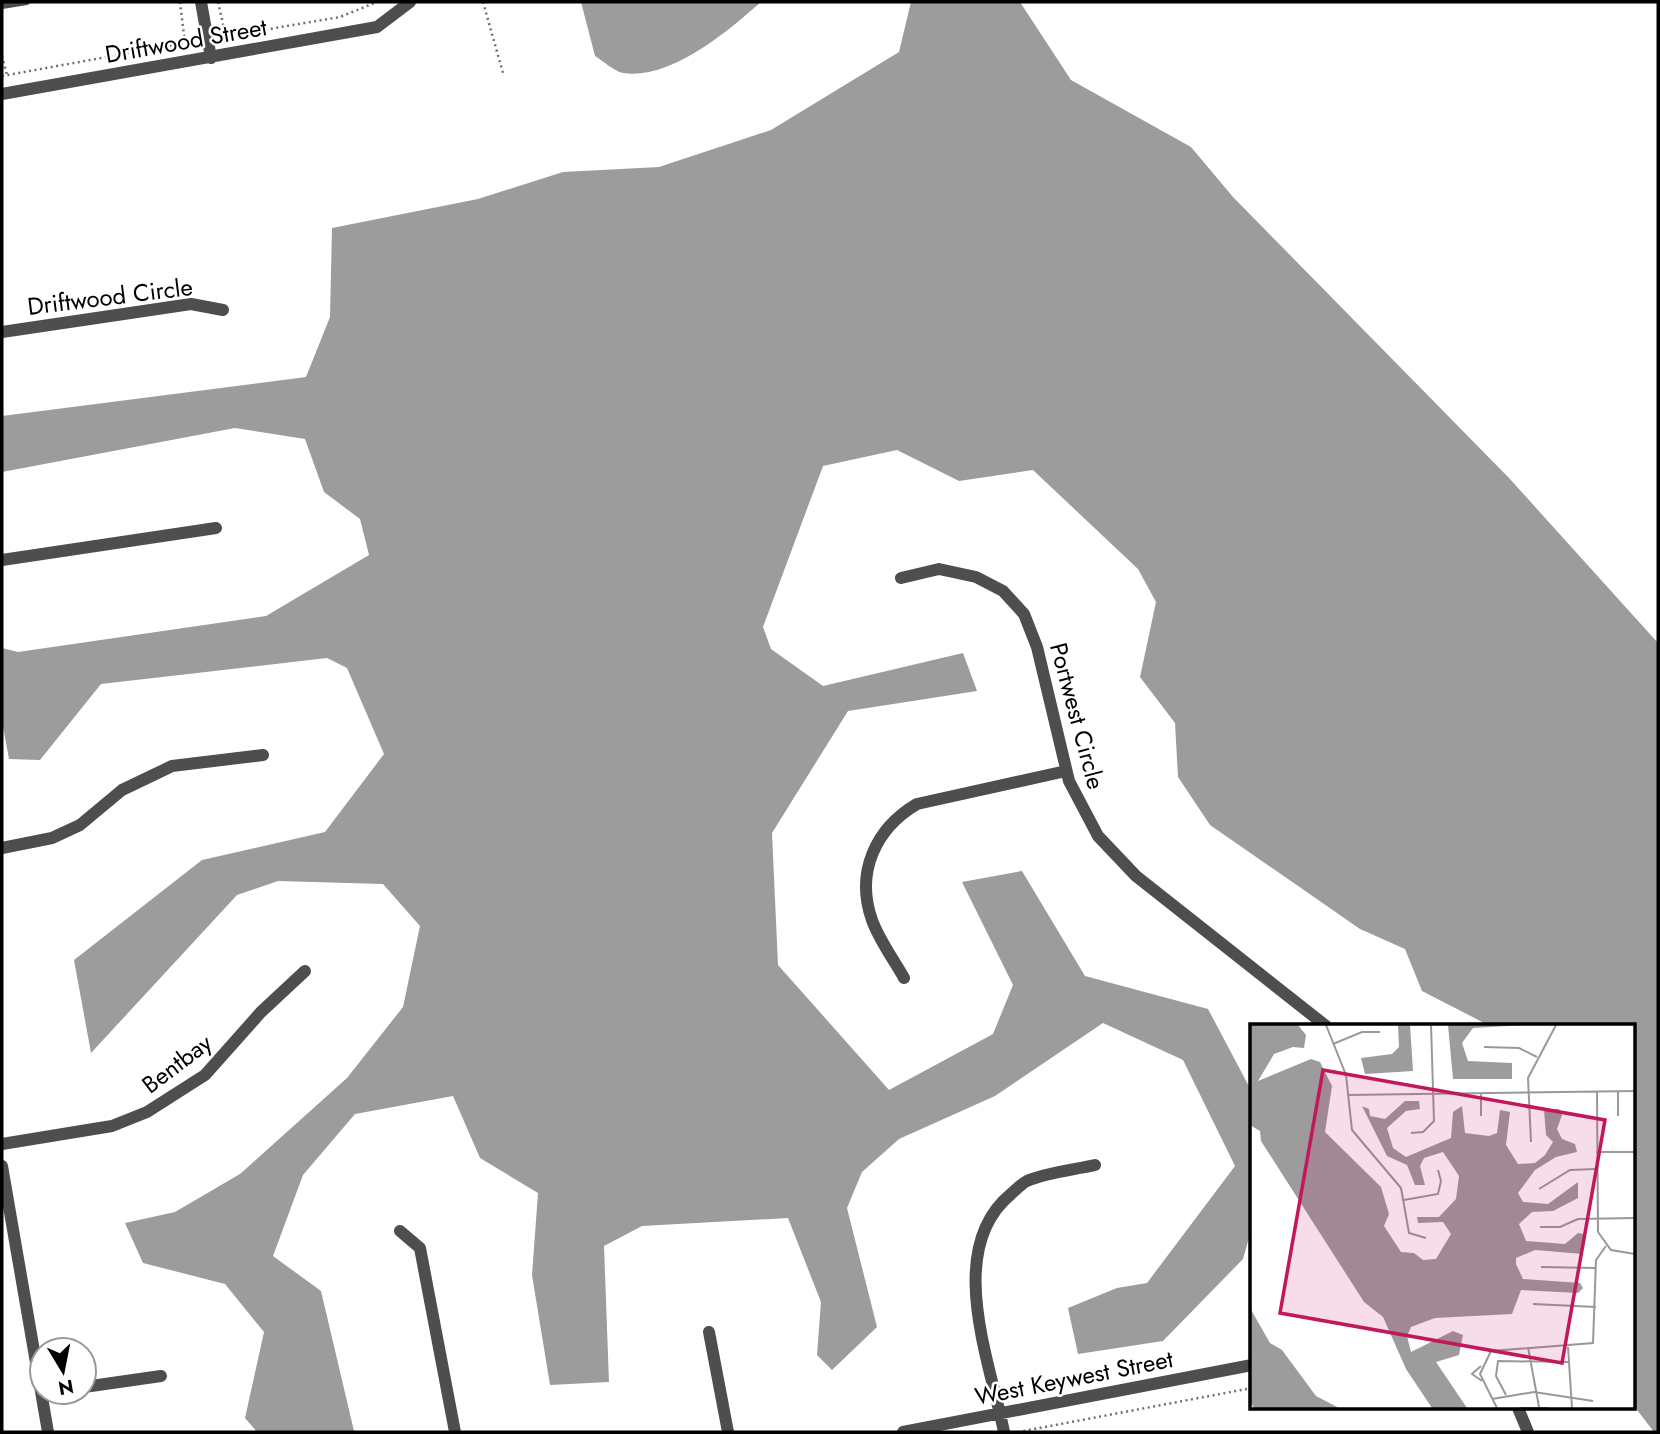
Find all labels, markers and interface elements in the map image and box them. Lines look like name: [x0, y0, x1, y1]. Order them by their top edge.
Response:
street label: Driftwood Street: [102, 9, 270, 72]
street label: Driftwood Circle: [25, 269, 195, 324]
street label: Portwest Circle: [1041, 639, 1114, 793]
inset map: [1250, 1024, 1636, 1410]
street label: Bentbay: [134, 1025, 219, 1102]
north arrow: [28, 1336, 98, 1406]
street label: West Keywest Street: [972, 1341, 1176, 1414]
text: N: [56, 1373, 76, 1402]

